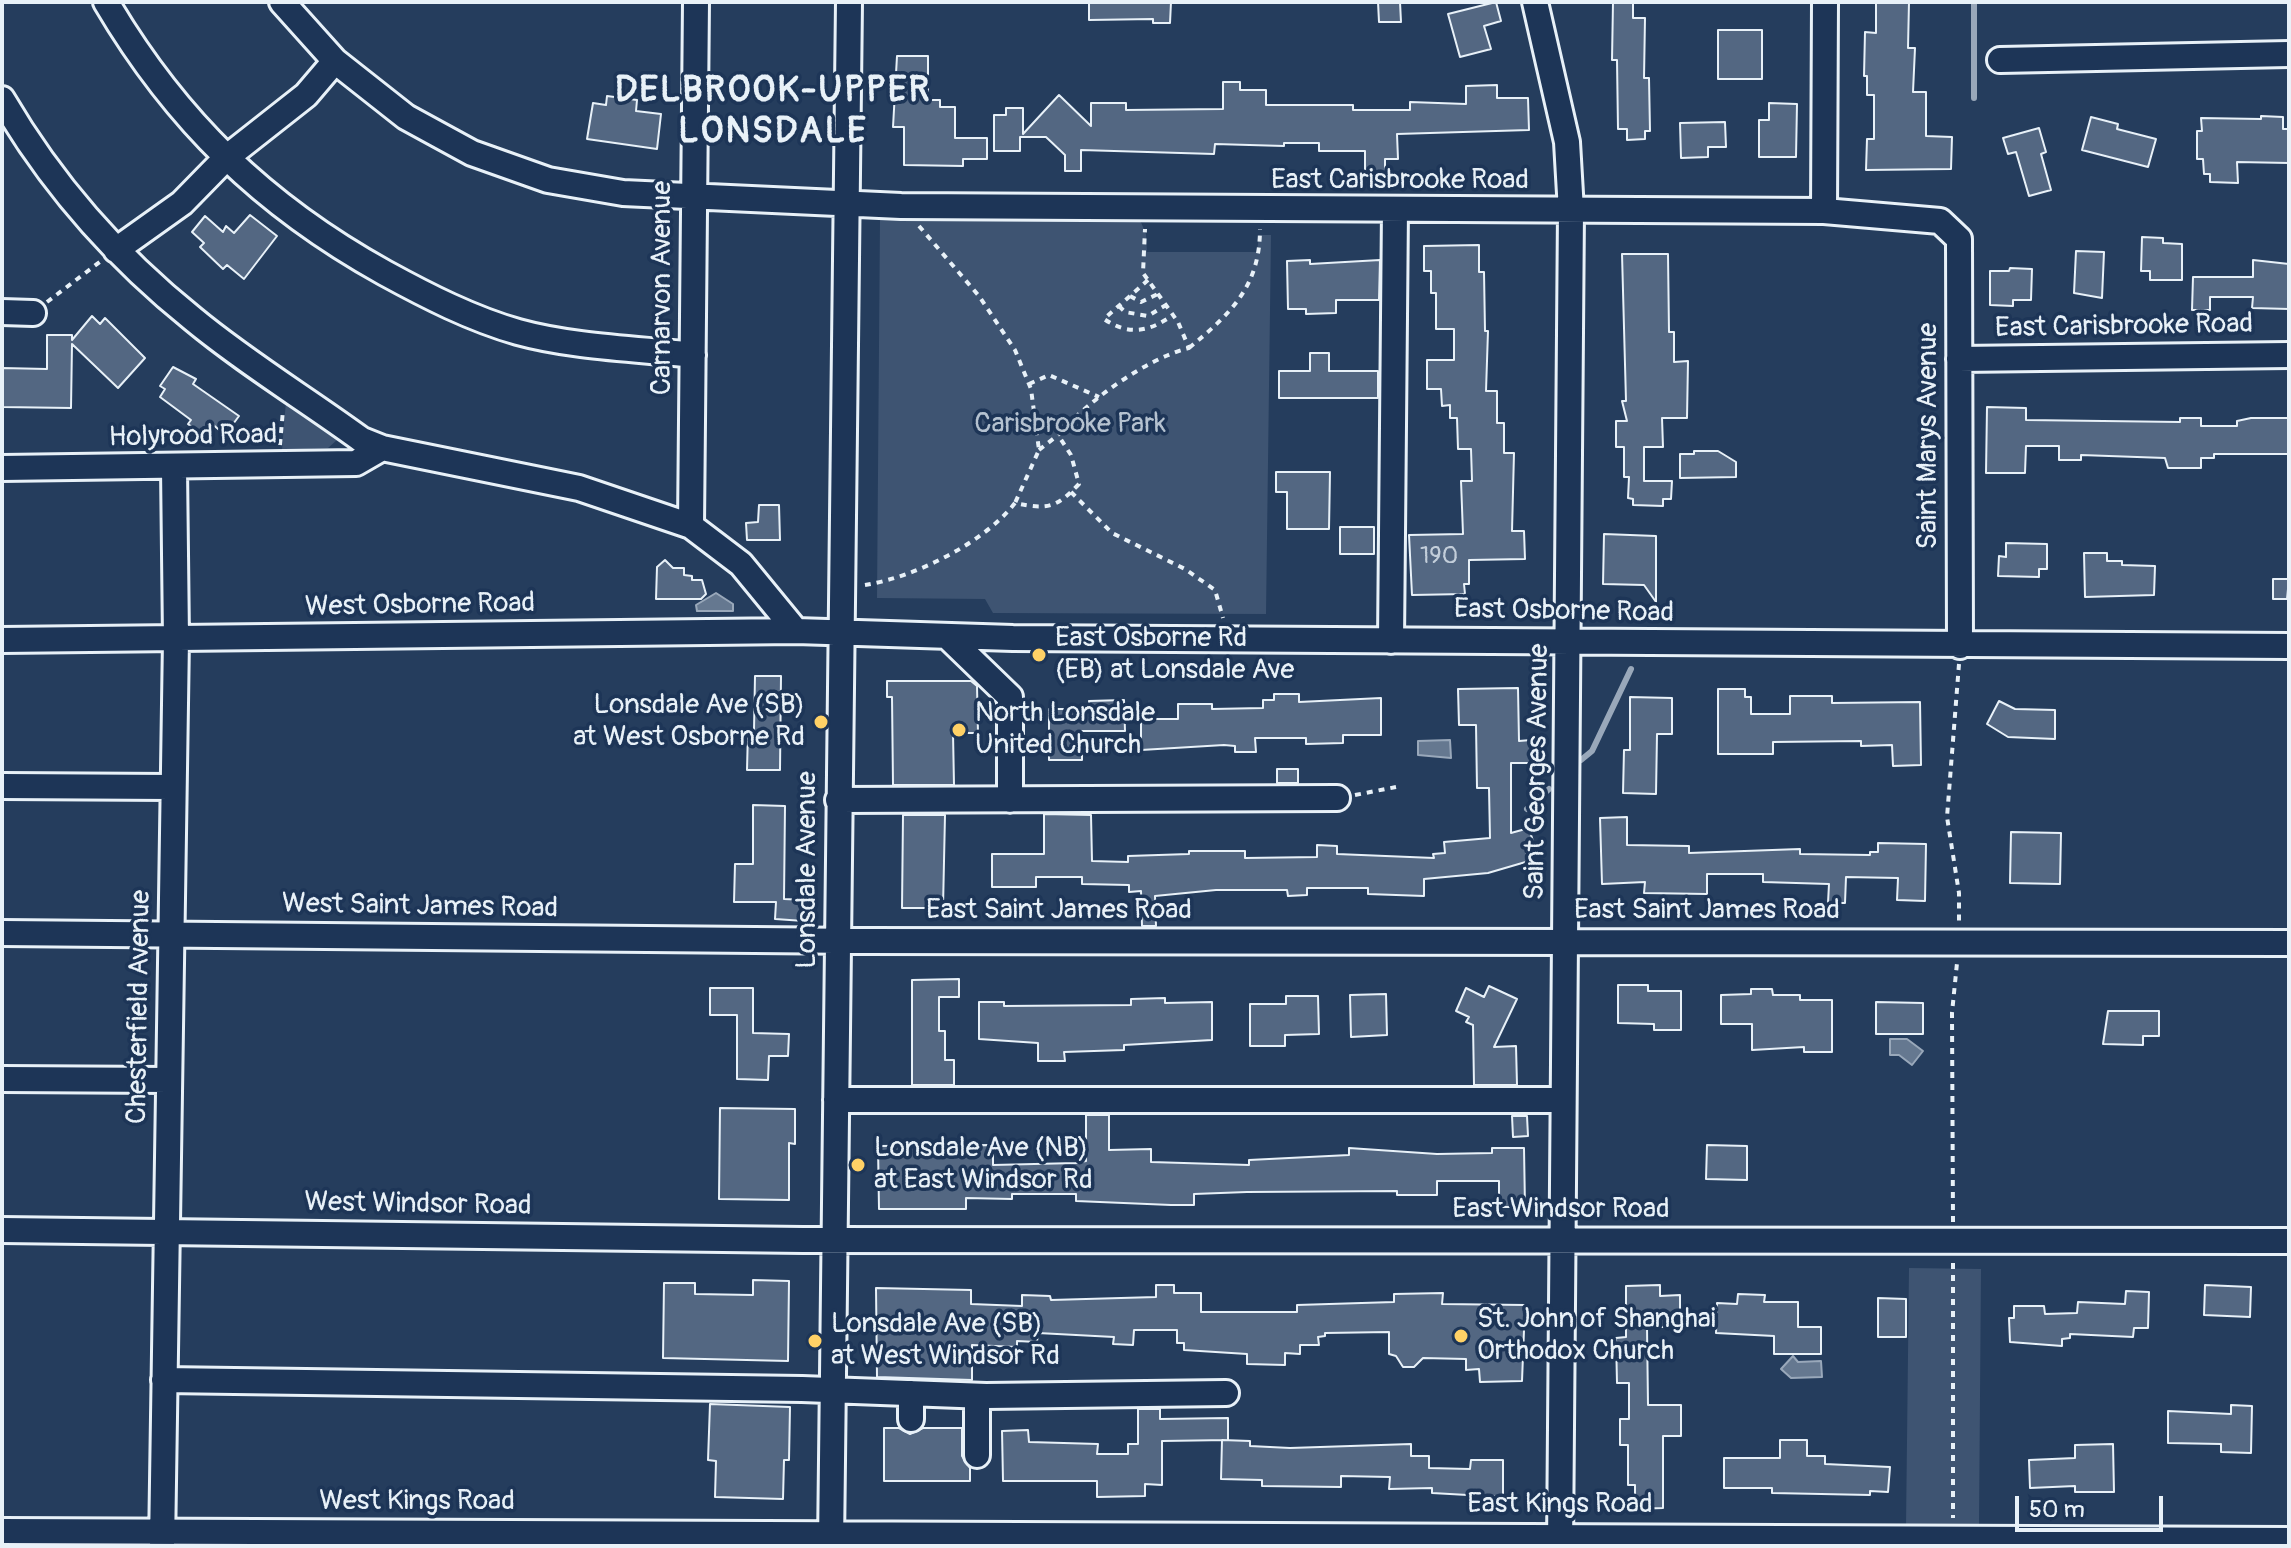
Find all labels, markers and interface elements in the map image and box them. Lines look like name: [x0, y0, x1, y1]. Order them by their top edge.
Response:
district label: DELBROOK-UPPER LONSDALE: [615, 70, 931, 155]
street label: East Carisbrooke Road: [1271, 164, 1529, 198]
street label: Carnarvon Avenue: [646, 181, 680, 395]
street label: East Carisbrooke Road: [1995, 308, 2253, 346]
street label: Saint Marys Avenue: [1912, 323, 1946, 549]
park label: Carisbrooke Park: [974, 408, 1166, 442]
street label: Holyrood Road: [108, 419, 278, 455]
house number: 190: [1420, 543, 1458, 571]
street label: West Osborne Road: [305, 587, 535, 625]
street label: East Osborne Road: [1454, 593, 1674, 631]
place label: East Osborne Rd (EB) at Lonsdale Ave: [1055, 622, 1294, 688]
street label: Saint Georges Avenue: [1519, 643, 1557, 901]
marker: East Osborne Rd (EB) at Lonsdale Ave: [1030, 646, 1048, 664]
place label: Lonsdale Ave (SB) at West Osborne Rd: [573, 689, 805, 755]
place label: North Lonsdale United Church: [975, 697, 1155, 763]
marker: Lonsdale Ave (SB) at West Osborne Rd: [812, 713, 830, 731]
marker: North Lonsdale United Church: [950, 721, 968, 739]
street label: Lonsdale Avenue: [791, 771, 825, 969]
street label: West Saint James Road: [282, 888, 558, 926]
street label: Chesterfield Avenue: [121, 889, 159, 1125]
street label: East Saint James Road: [926, 894, 1192, 928]
street label: East Saint James Road: [1574, 894, 1840, 928]
place label: Lonsdale Ave (NB) at East Windsor Rd: [874, 1132, 1093, 1198]
marker: Lonsdale Ave (NB) at East Windsor Rd: [849, 1156, 867, 1174]
street label: West Windsor Road: [304, 1186, 532, 1224]
street label: East Windsor Road: [1452, 1193, 1670, 1227]
place label: St. John of Shanghai Orthodox Church: [1477, 1303, 1716, 1369]
place label: Lonsdale Ave (SB) at West Windsor Rd: [831, 1308, 1060, 1374]
marker: St. John of Shanghai Orthodox Church: [1452, 1327, 1470, 1345]
marker: Lonsdale Ave (SB) at West Windsor Rd: [806, 1332, 824, 1350]
scale bar: [2019, 1480, 2167, 1530]
street label: West Kings Road: [319, 1485, 515, 1519]
street label: East Kings Road: [1467, 1488, 1653, 1522]
text: 50 m: [2029, 1495, 2085, 1524]

